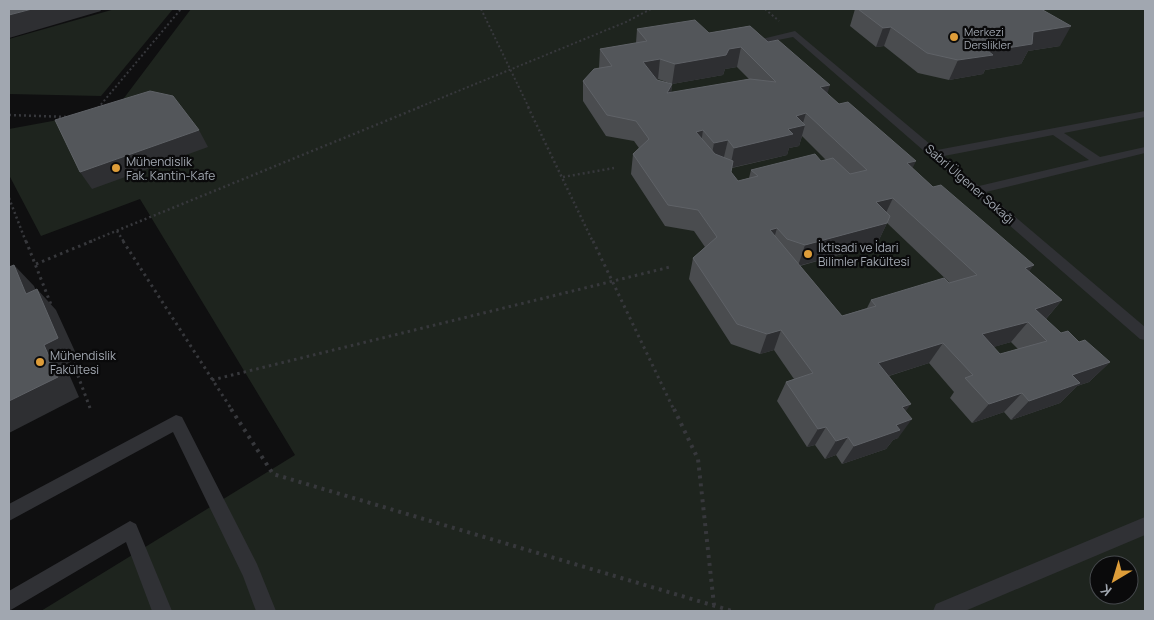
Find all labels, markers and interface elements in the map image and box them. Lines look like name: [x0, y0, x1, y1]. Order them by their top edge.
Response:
place label: Merkezi Derslikler: [964, 24, 1011, 52]
marker: Merkezi Derslikler: [948, 31, 960, 43]
street label: Sabri Ülgener Sokağı: [922, 140, 1018, 228]
place label: Mühendislik Fak. Kantin-Kafe: [126, 153, 215, 184]
marker: Mühendislik Fak. Kantin-Kafe: [110, 162, 122, 174]
place label: İktisadi ve İdari Bilimler Fakültesi: [818, 239, 910, 270]
marker: İktisadi ve İdari Bilimler Fakültesi: [802, 248, 814, 260]
place label: Mühendislik Fakültesi: [50, 347, 117, 378]
marker: Mühendislik Fakültesi: [34, 356, 46, 368]
north arrow: [1089, 555, 1139, 605]
text: K: [1096, 580, 1115, 601]

